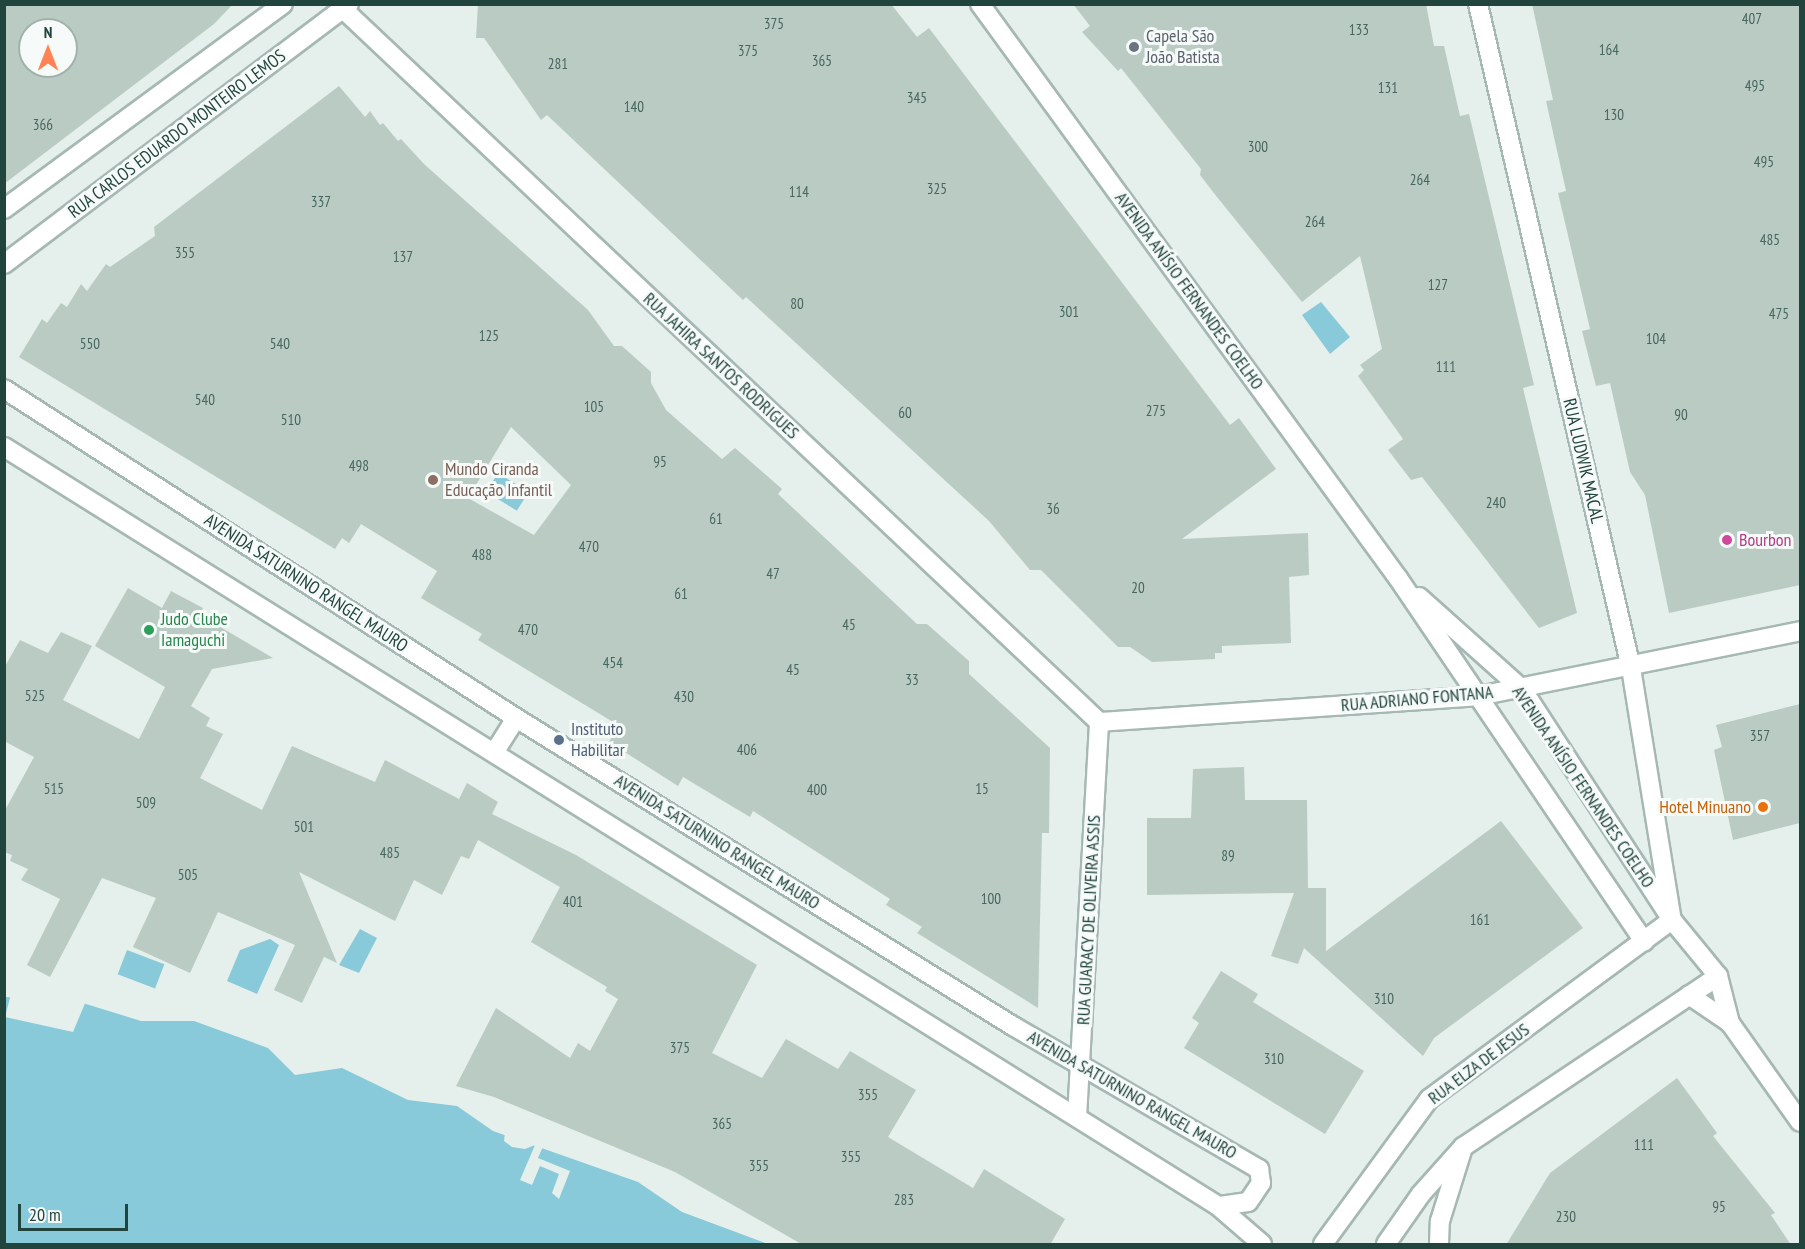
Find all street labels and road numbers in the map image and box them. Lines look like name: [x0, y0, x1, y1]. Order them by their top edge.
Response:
street label: RUA CARLOS EDUARDO MONTEIRO LEMOS: [64, 45, 290, 223]
street label: AVENIDA ANÍSIO FERNANDES COELHO: [1110, 188, 1268, 394]
street label: RUA JAHIRA SANTOS RODRIGUES: [638, 288, 804, 444]
street label: RUA LUDWIK MACAL: [1558, 396, 1608, 526]
street label: AVENIDA SATURNINO RANGEL MAURO: [200, 509, 412, 657]
street label: AVENIDA ANÍSIO FERNANDES COELHO: [1507, 681, 1659, 893]
street label: RUA ADRIANO FONTANA: [1339, 682, 1495, 716]
street label: AVENIDA SATURNINO RANGEL MAURO: [610, 769, 824, 915]
street label: RUA GUARACY DE OLIVEIRA ASSIS: [1073, 813, 1105, 1027]
street label: RUA ELZA DE JESUS: [1424, 1019, 1534, 1109]
street label: AVENIDA SATURNINO RANGEL MAURO: [1023, 1026, 1241, 1164]

